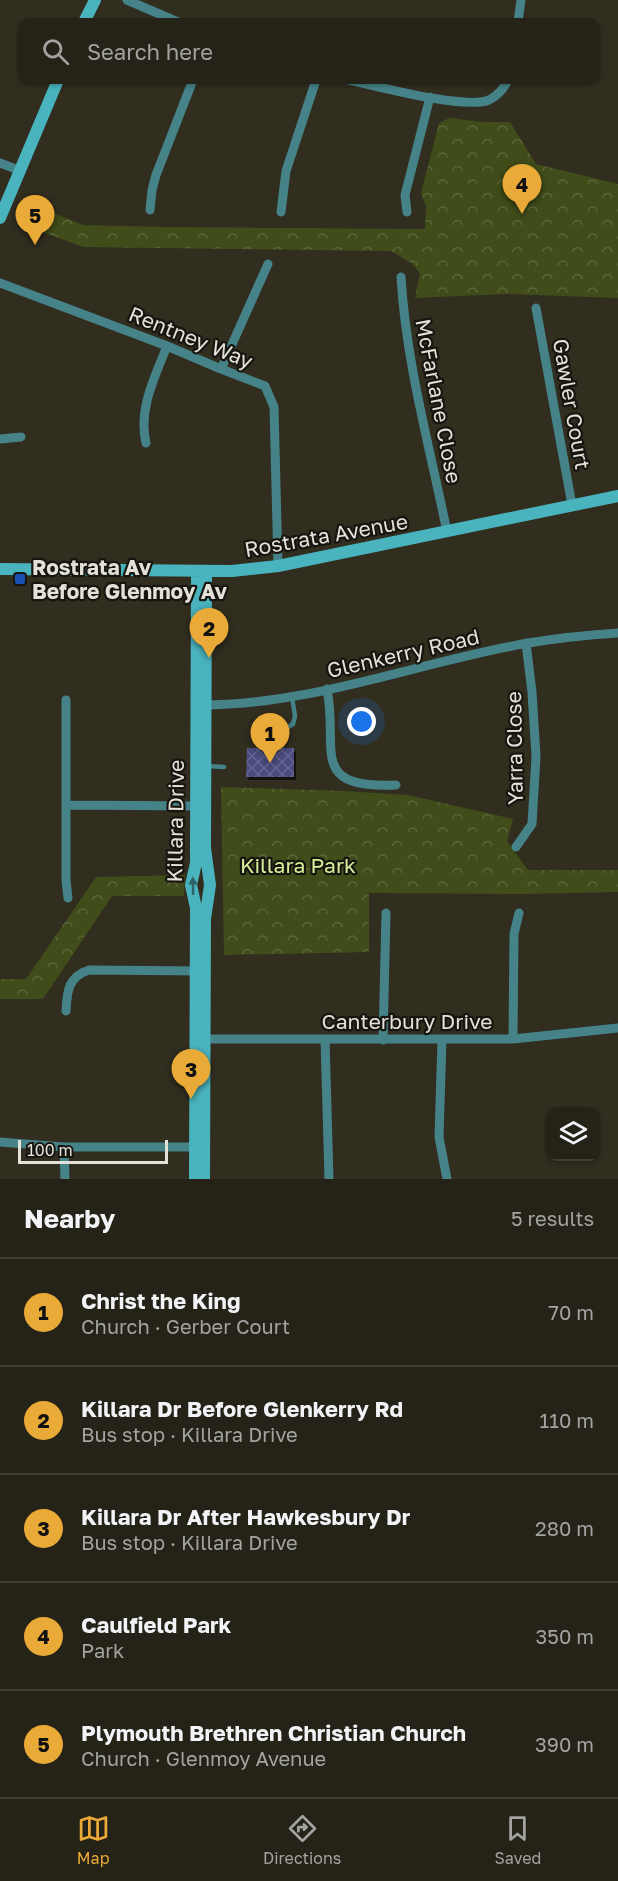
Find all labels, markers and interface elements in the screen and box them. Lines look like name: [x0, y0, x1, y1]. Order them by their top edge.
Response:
search box: [18, 18, 600, 84]
icon: search: [39, 35, 72, 68]
text: Search here: [87, 38, 213, 65]
pin: 4: [502, 164, 542, 214]
pin: 5: [15, 196, 54, 245]
street label: Rentney Way: [125, 300, 257, 374]
street label: McFarlane Close: [410, 316, 468, 486]
street label: Gawler Court: [548, 337, 596, 471]
street label: Rostrata Avenue: [242, 508, 410, 562]
place label: Rostrata Av Before Glenmoy Av: [32, 554, 227, 604]
marker: Rostrata Av Before Glenmoy Av: [13, 572, 27, 586]
pin: 2: [190, 608, 228, 658]
street label: Glenkerry Road: [324, 623, 482, 683]
street label: Yarra Close: [500, 691, 528, 805]
your location: [347, 707, 376, 736]
pin: 1: [250, 714, 290, 763]
street label: Killara Drive: [161, 760, 189, 882]
park label: Killara Park: [240, 852, 356, 878]
one-way arrow: [188, 876, 198, 895]
street label: Canterbury Drive: [321, 1008, 493, 1034]
pin: 3: [172, 1050, 210, 1099]
map controls: [546, 1107, 600, 1161]
button: layers: [546, 1107, 600, 1161]
scale bar: [18, 1137, 168, 1164]
text: 100 m: [27, 1140, 73, 1160]
text: Nearby: [24, 1203, 115, 1234]
text: 5 results: [511, 1206, 594, 1230]
text: Christ the King: [81, 1287, 240, 1314]
text: 1: [38, 1300, 49, 1324]
text: 70 m: [548, 1300, 594, 1324]
text: Church · Gerber Court: [81, 1314, 290, 1338]
text: Killara Dr Before Glenkerry Rd: [81, 1395, 403, 1422]
text: 2: [37, 1408, 50, 1432]
text: 110 m: [540, 1408, 594, 1432]
text: Bus stop · Killara Drive: [81, 1422, 298, 1446]
text: Killara Dr After Hawkesbury Dr: [81, 1503, 410, 1530]
text: 3: [37, 1516, 50, 1540]
text: 280 m: [535, 1516, 594, 1540]
text: Bus stop · Killara Drive: [81, 1530, 298, 1554]
text: Caulfield Park: [81, 1611, 231, 1638]
text: 4: [37, 1624, 50, 1648]
text: 350 m: [536, 1624, 594, 1648]
text: Park: [81, 1638, 124, 1662]
text: Plymouth Brethren Christian Church: [81, 1719, 466, 1746]
text: 5: [37, 1732, 50, 1756]
text: 390 m: [535, 1732, 594, 1756]
text: Church · Glenmoy Avenue: [81, 1746, 326, 1770]
tab: Map: [77, 1812, 110, 1868]
tab: Directions: [263, 1812, 341, 1868]
tab: Saved: [495, 1812, 541, 1868]

